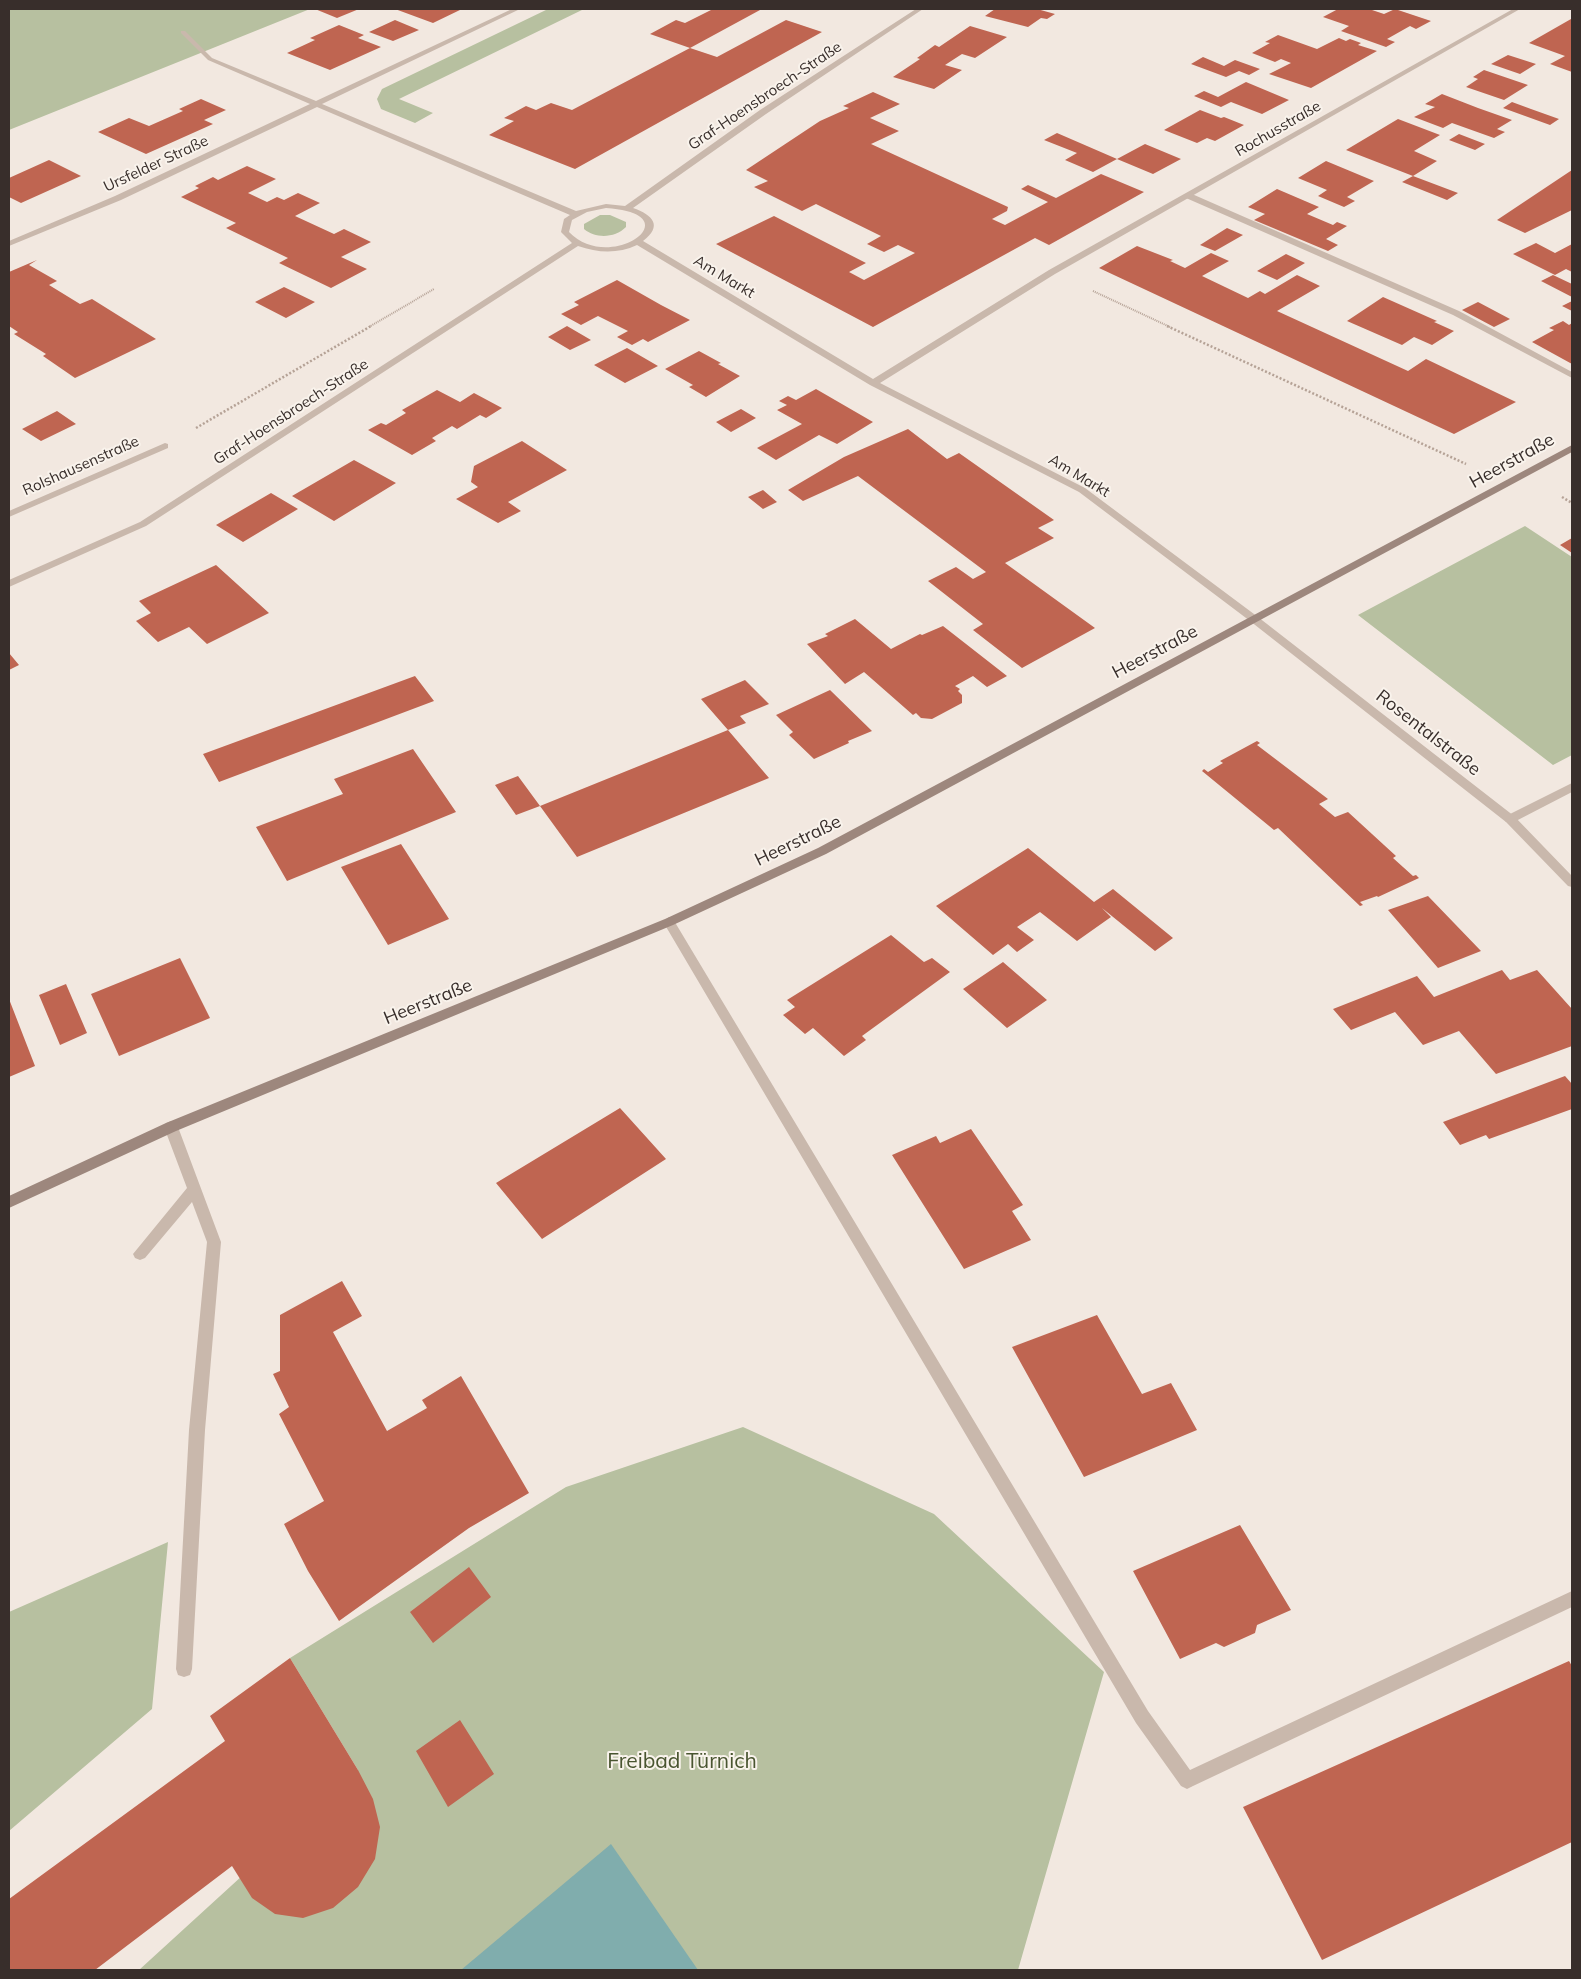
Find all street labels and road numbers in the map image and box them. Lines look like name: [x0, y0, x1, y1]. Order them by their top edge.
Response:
street label: Graf-Hoensbroech-Straße: [685, 38, 845, 154]
street label: Rochusstraße: [1232, 97, 1324, 161]
street label: Ursfelder Straße: [101, 132, 211, 196]
street label: Am Markt: [690, 252, 758, 302]
street label: Graf-Hoensbroech-Straße: [210, 355, 372, 469]
street label: Heerstraße: [1466, 429, 1558, 493]
street label: Rolshausenstraße: [20, 432, 142, 500]
street label: Am Markt: [1045, 451, 1113, 501]
street label: Heerstraße: [1109, 621, 1201, 683]
street label: Rosentalstraße: [1371, 685, 1485, 781]
street label: Heerstraße: [751, 811, 845, 871]
street label: Heerstraße: [381, 974, 475, 1030]

